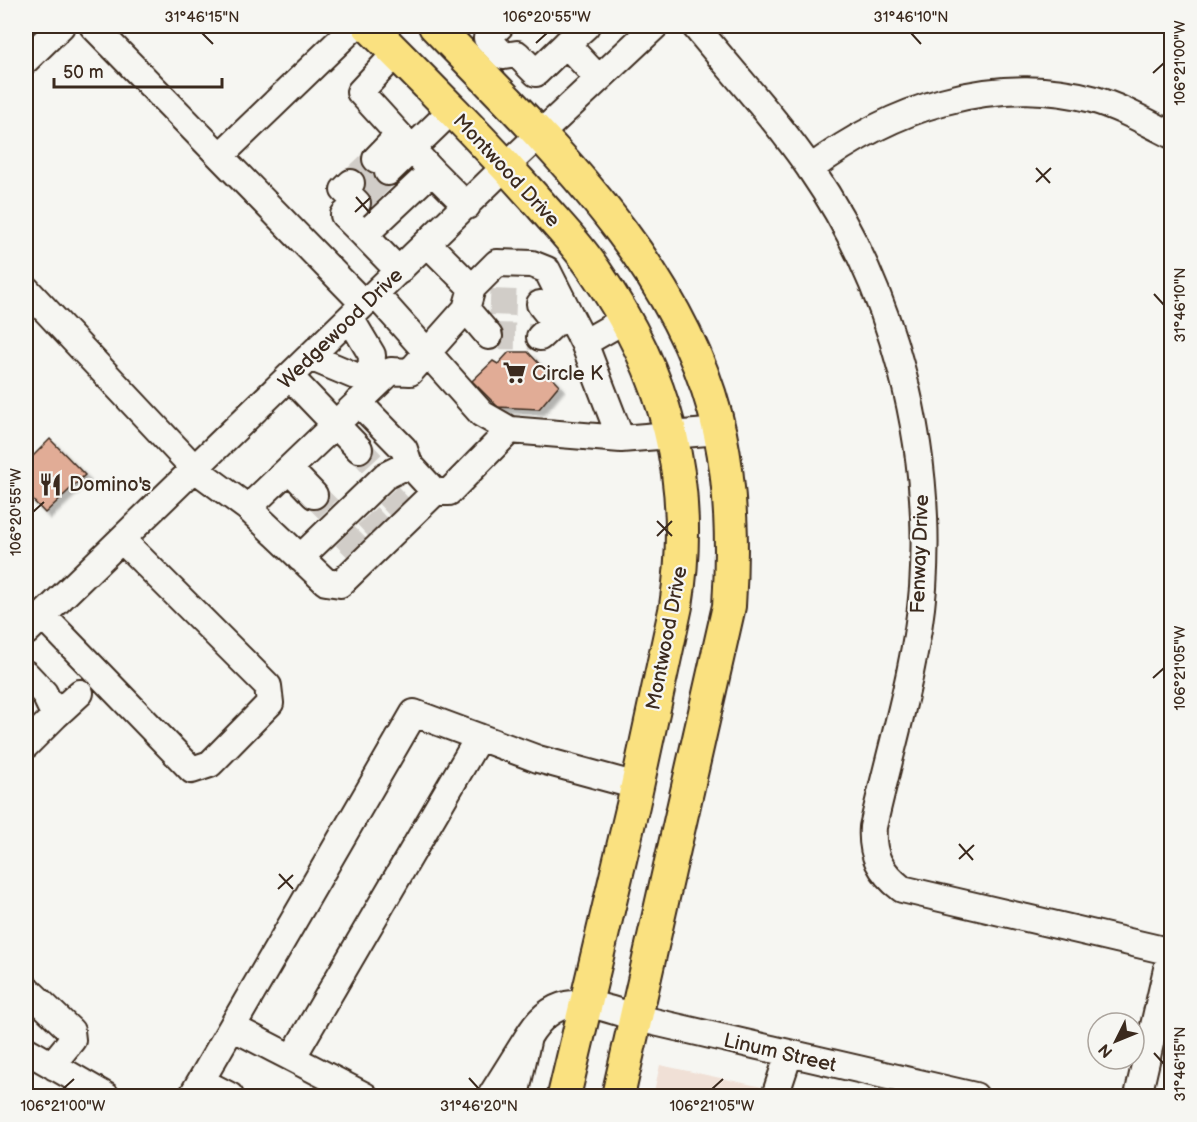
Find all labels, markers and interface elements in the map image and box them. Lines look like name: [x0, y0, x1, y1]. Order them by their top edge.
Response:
text: 31°46'15"N: [165, 8, 239, 27]
text: 106°20'55"W: [503, 8, 591, 27]
text: 31°46'10"N: [873, 8, 949, 27]
text: 106°21'00"W: [1171, 20, 1190, 106]
scale bar: [54, 51, 222, 89]
text: 50 m: [63, 62, 104, 83]
street label: Montwood Drive: [448, 109, 565, 232]
street label: Wedgewood Drive: [273, 263, 408, 394]
text: 31°46'10"N: [1171, 267, 1190, 343]
supermarket icon: Circle K: [501, 360, 527, 386]
place label: Circle K: [532, 362, 603, 386]
text: 106°20'55"W: [7, 468, 26, 556]
restaurant icon: Domino's: [38, 471, 64, 497]
place label: Domino's: [69, 473, 151, 497]
street label: Fenway Drive: [906, 494, 934, 614]
street label: Montwood Drive: [641, 564, 693, 712]
text: 106°21'05"W: [1171, 625, 1190, 710]
north arrow: [1086, 1011, 1146, 1071]
text: 31°46'15"N: [1171, 1027, 1190, 1101]
street label: Linum Street: [721, 1028, 838, 1078]
text: N: [1095, 1039, 1117, 1061]
text: 106°21'00"W: [20, 1097, 106, 1116]
text: 31°46'20"N: [440, 1097, 518, 1116]
text: 106°21'05"W: [670, 1097, 755, 1116]

